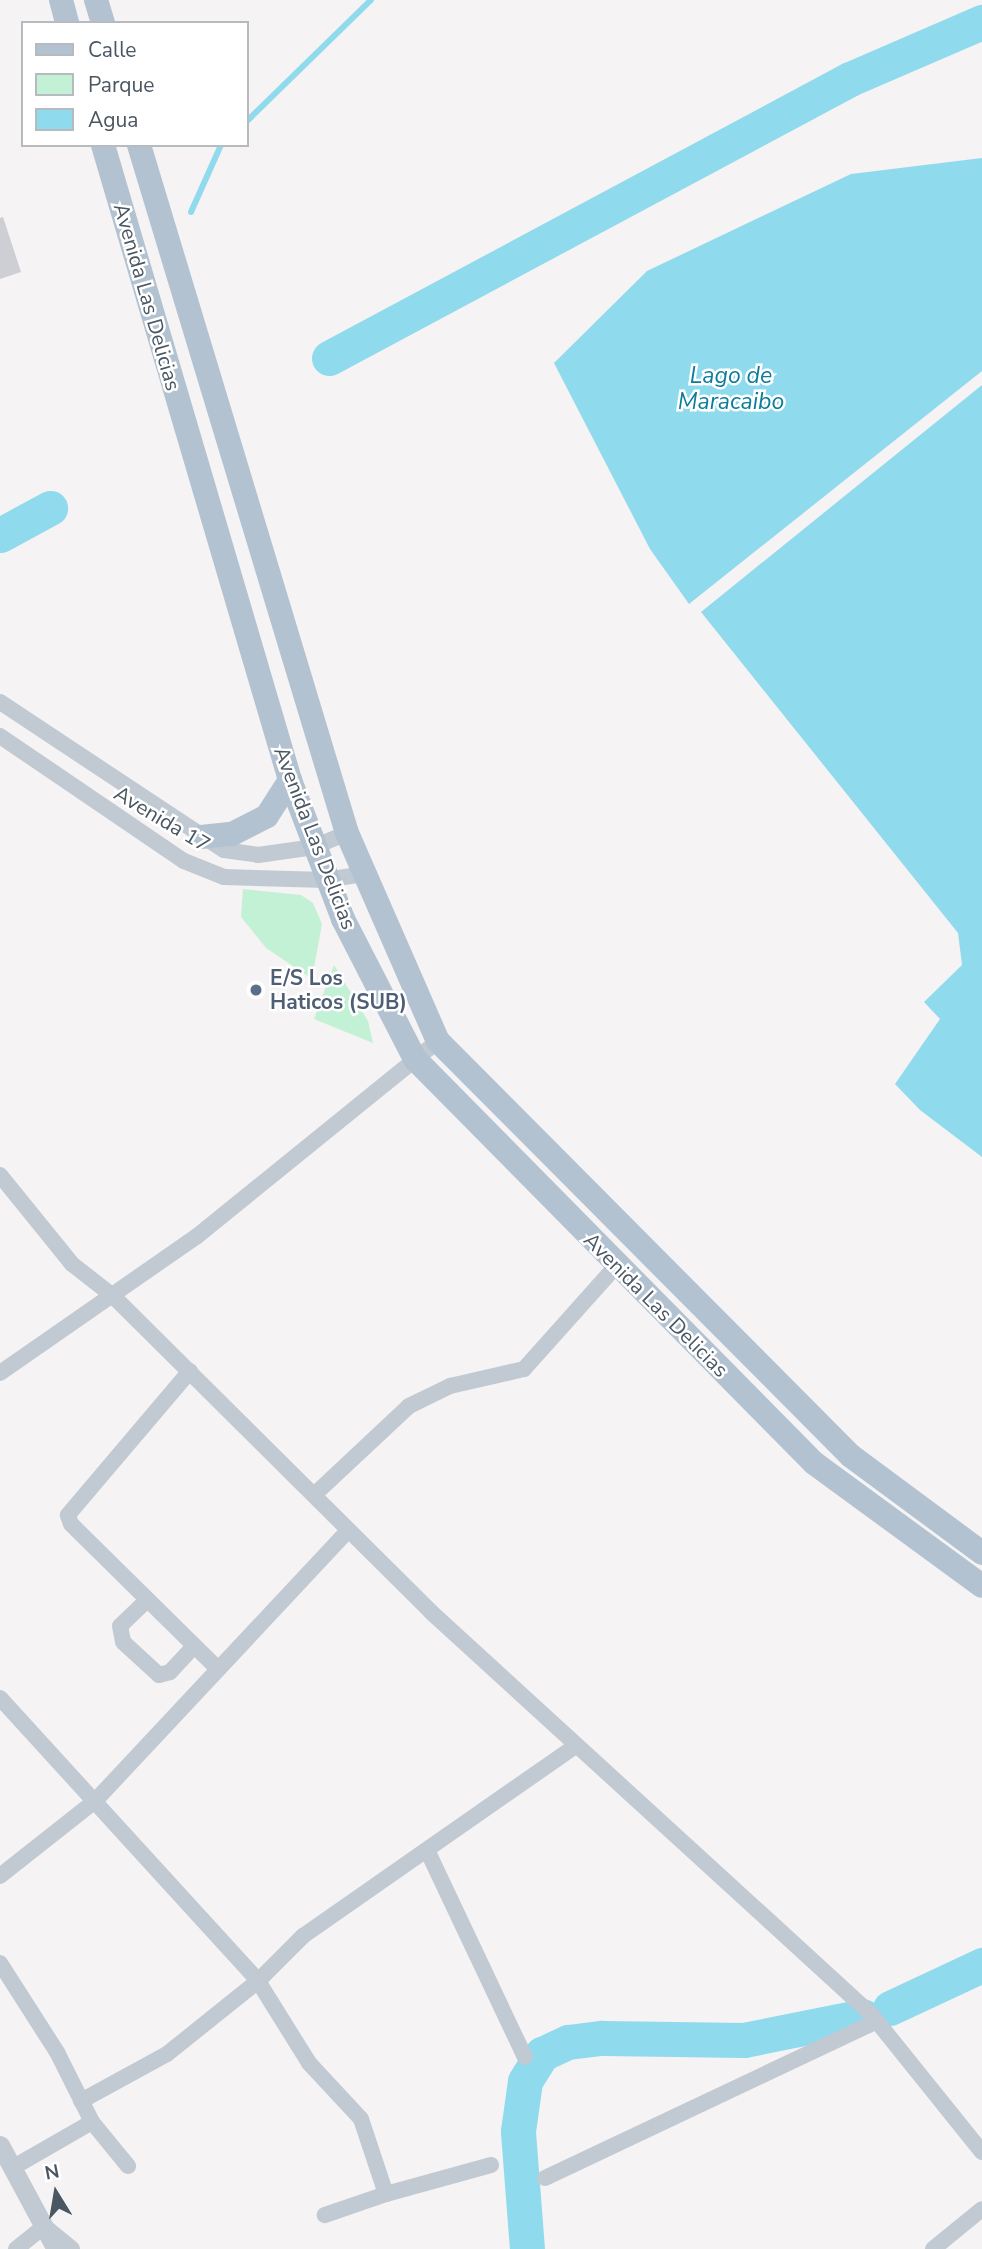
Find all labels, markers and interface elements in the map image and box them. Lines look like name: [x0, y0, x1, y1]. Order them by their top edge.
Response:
legend: [21, 21, 248, 147]
text: Calle: [88, 36, 136, 64]
text: Parque: [88, 71, 155, 99]
text: Agua: [88, 106, 138, 134]
street label: Avenida Las Delicias: [108, 200, 186, 394]
water label: Lago de Maracaibo: [678, 362, 784, 416]
street label: Avenida Las Delicias: [269, 743, 361, 933]
street label: Avenida 17: [109, 781, 215, 857]
place label: E/S Los Haticos (SUB): [270, 965, 407, 1015]
marker: E/S Los Haticos (SUB): [248, 982, 264, 998]
street label: Avenida Las Delicias: [579, 1228, 733, 1382]
north arrow: [21, 2158, 91, 2228]
text: N: [43, 2158, 61, 2187]

